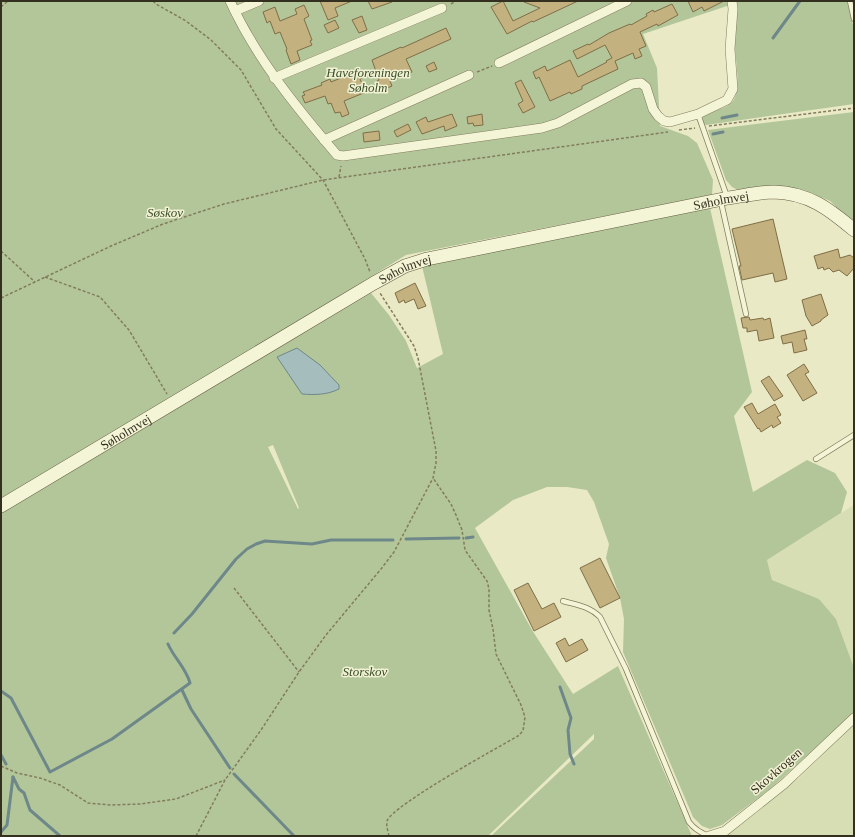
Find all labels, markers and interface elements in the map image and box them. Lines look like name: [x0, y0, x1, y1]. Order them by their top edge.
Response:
park label: Haveforeningen Søholm: [325, 65, 410, 95]
street label: Søholmvej: [692, 187, 750, 212]
park label: Søskov: [147, 205, 183, 220]
street label: Søholmvej: [376, 251, 433, 287]
street label: Søholmvej: [97, 411, 154, 452]
park label: Storskov: [343, 664, 388, 679]
street label: Skovkrogen: [747, 744, 805, 797]

